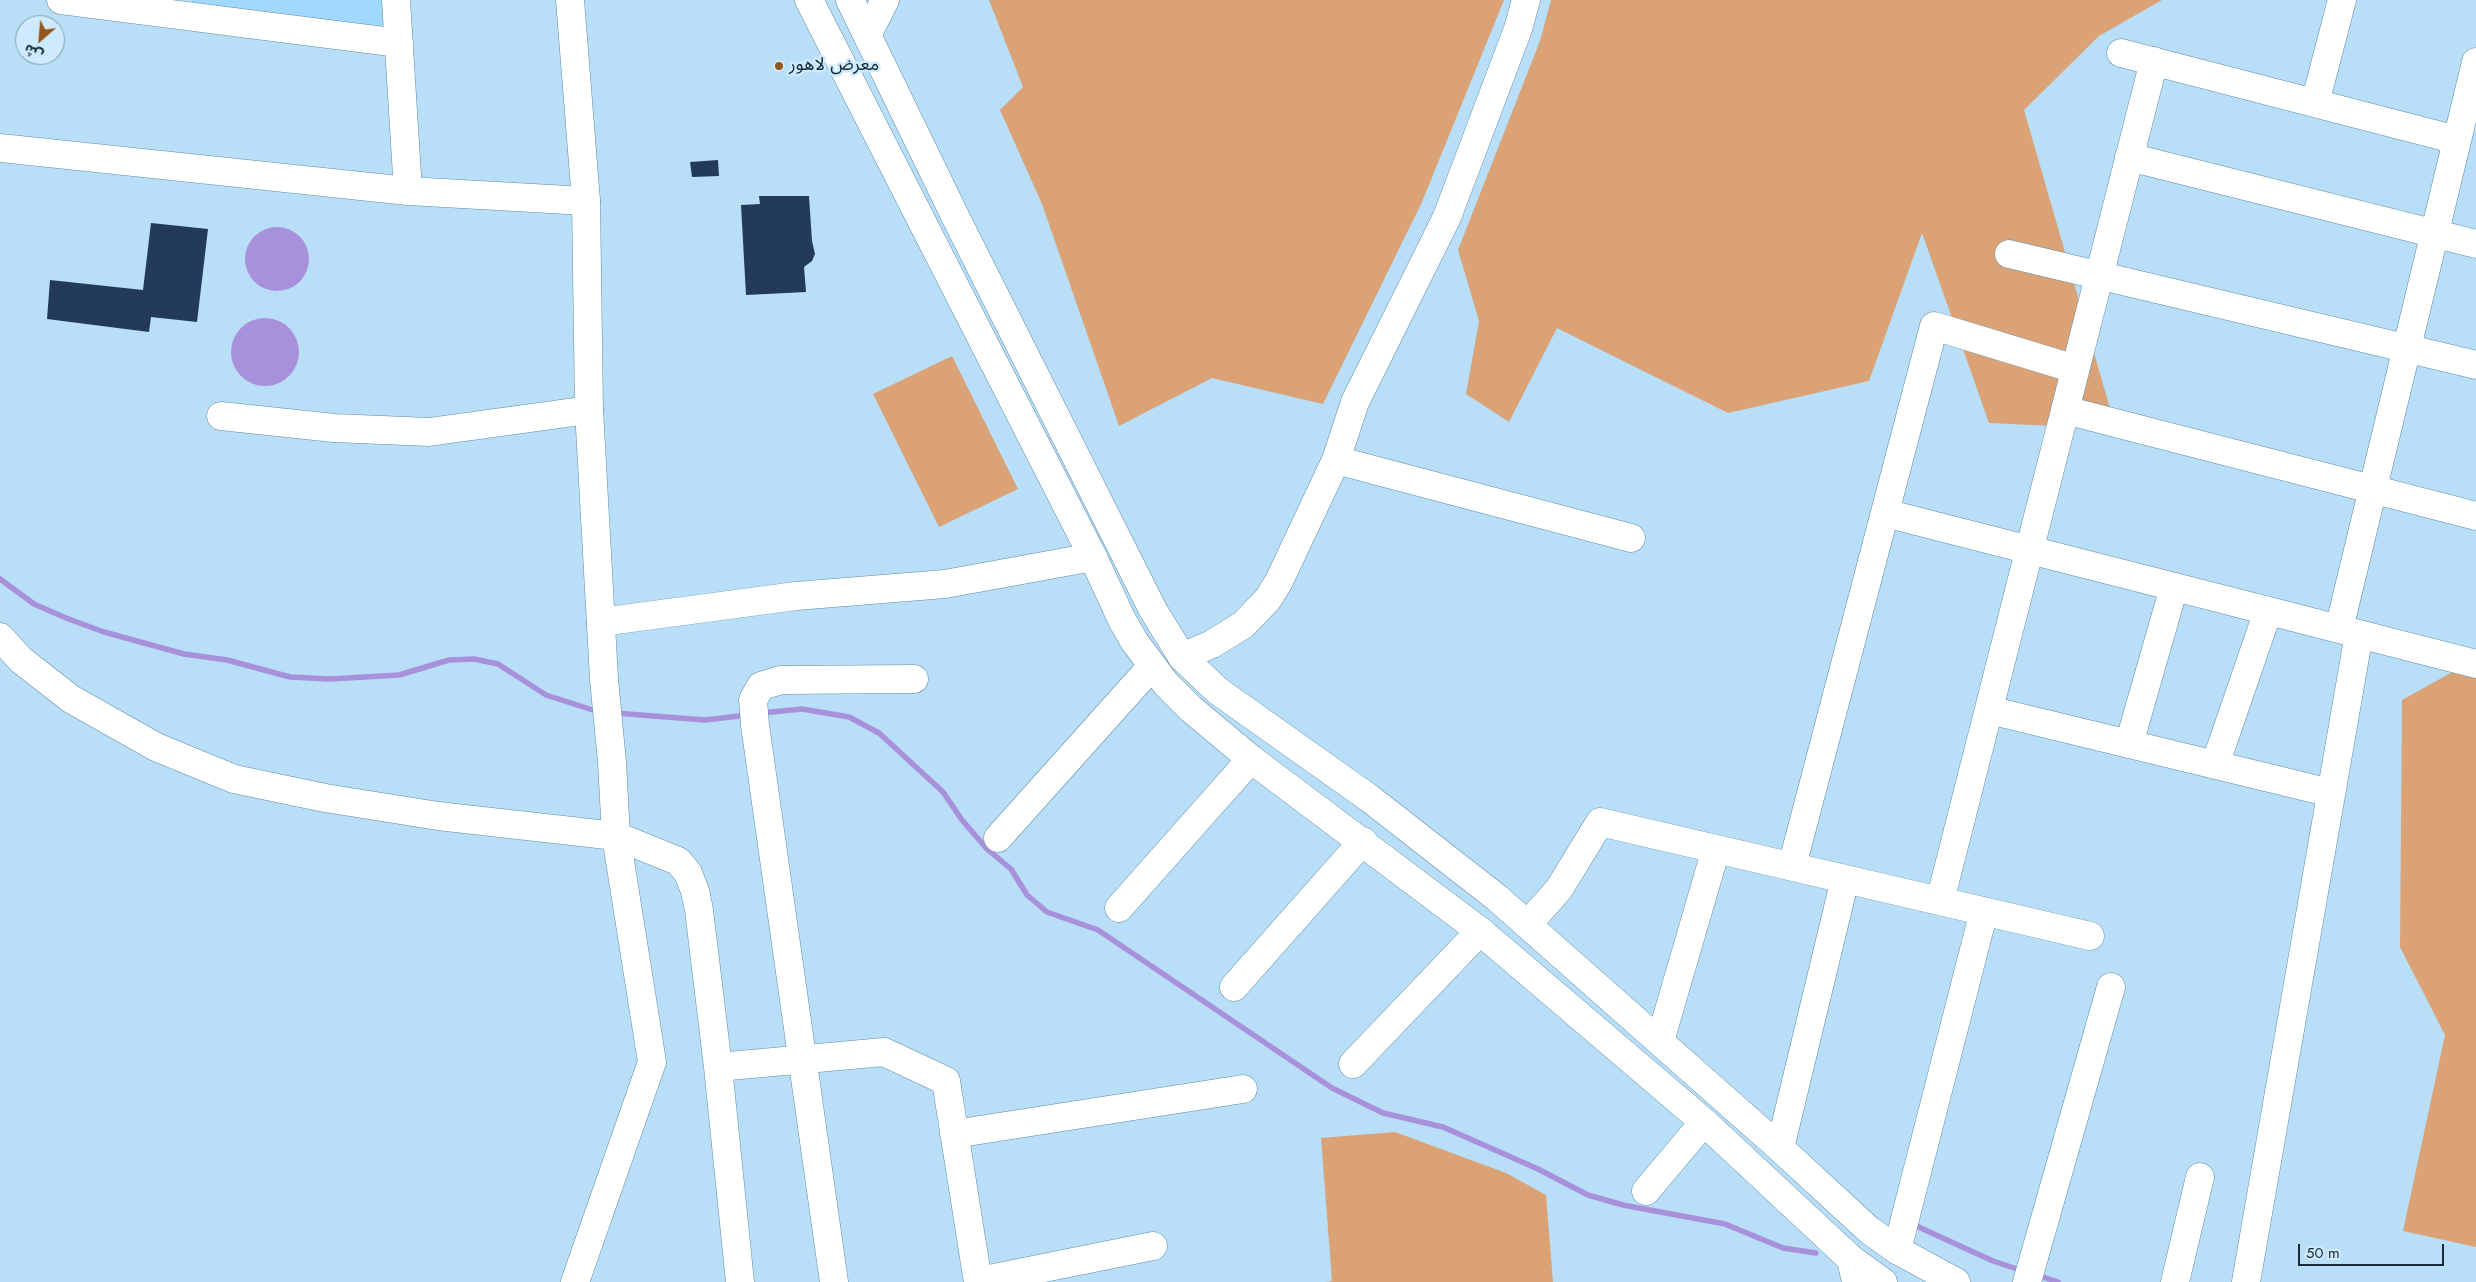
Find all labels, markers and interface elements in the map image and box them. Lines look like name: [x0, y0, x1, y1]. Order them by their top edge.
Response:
north arrow: [15, 15, 65, 65]
text: ش: [21, 39, 47, 66]
place label: معرض لاهور: [789, 55, 879, 77]
marker: معرض لاهور: [773, 60, 785, 72]
scale bar: [2301, 1234, 2447, 1266]
text: 50 m: [2306, 1242, 2340, 1264]

